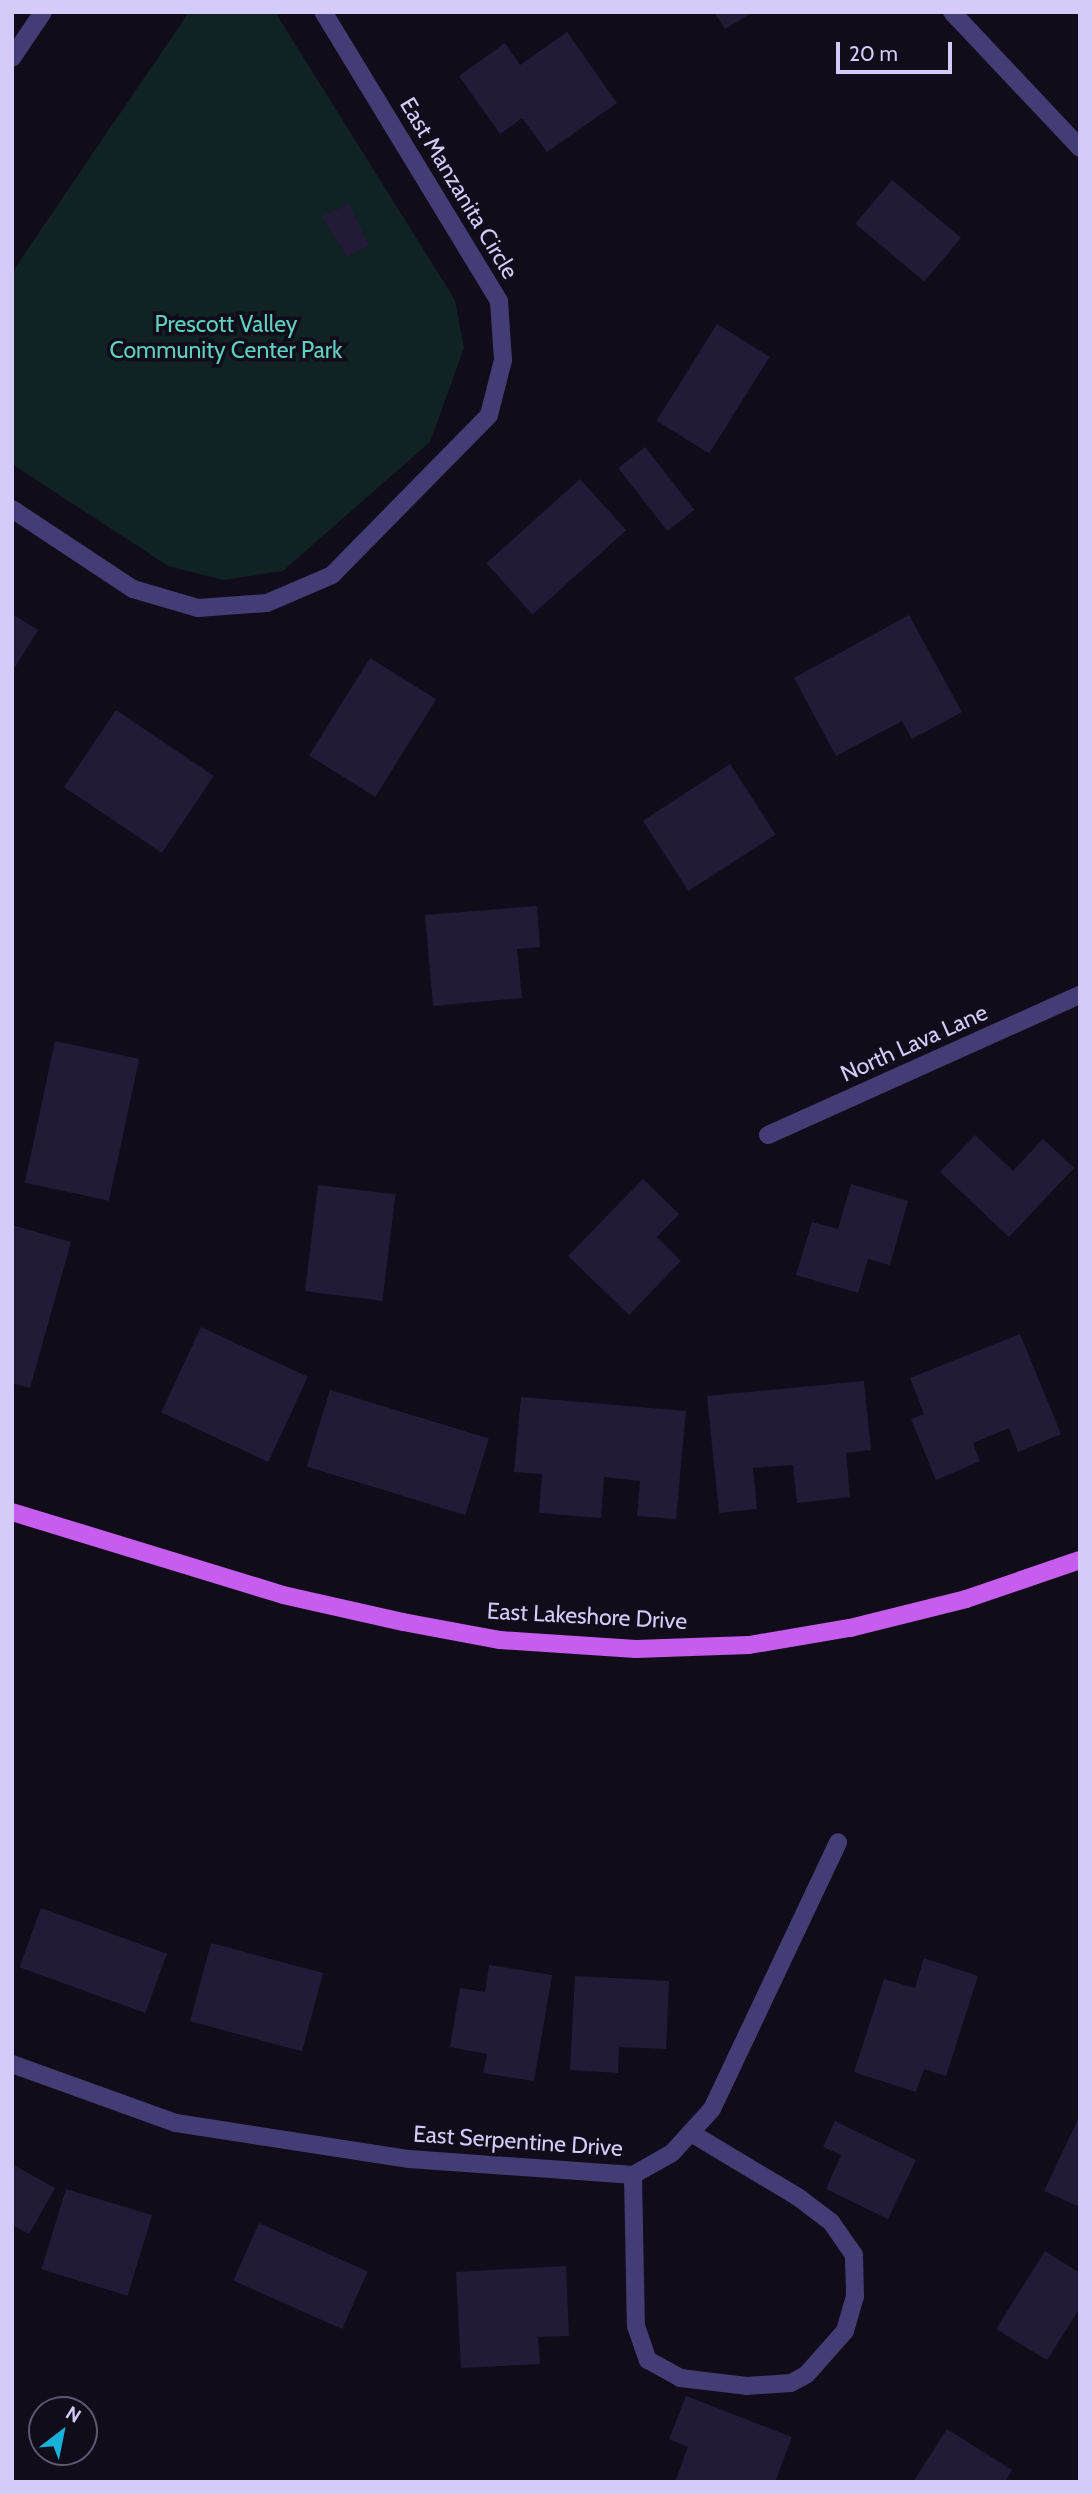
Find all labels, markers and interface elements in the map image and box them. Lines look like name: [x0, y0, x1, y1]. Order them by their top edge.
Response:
scale bar: [840, 28, 956, 72]
text: 20 m: [849, 41, 898, 66]
street label: East Manzanita Circle: [394, 92, 524, 284]
park label: Prescott Valley Community Center Park: [110, 310, 342, 364]
street label: North Lava Lane: [836, 998, 992, 1088]
street label: East Lakeshore Drive: [486, 1597, 688, 1635]
street label: East Serpentine Drive: [412, 2120, 624, 2162]
north arrow: [28, 2396, 98, 2466]
text: N: [62, 2401, 85, 2428]

